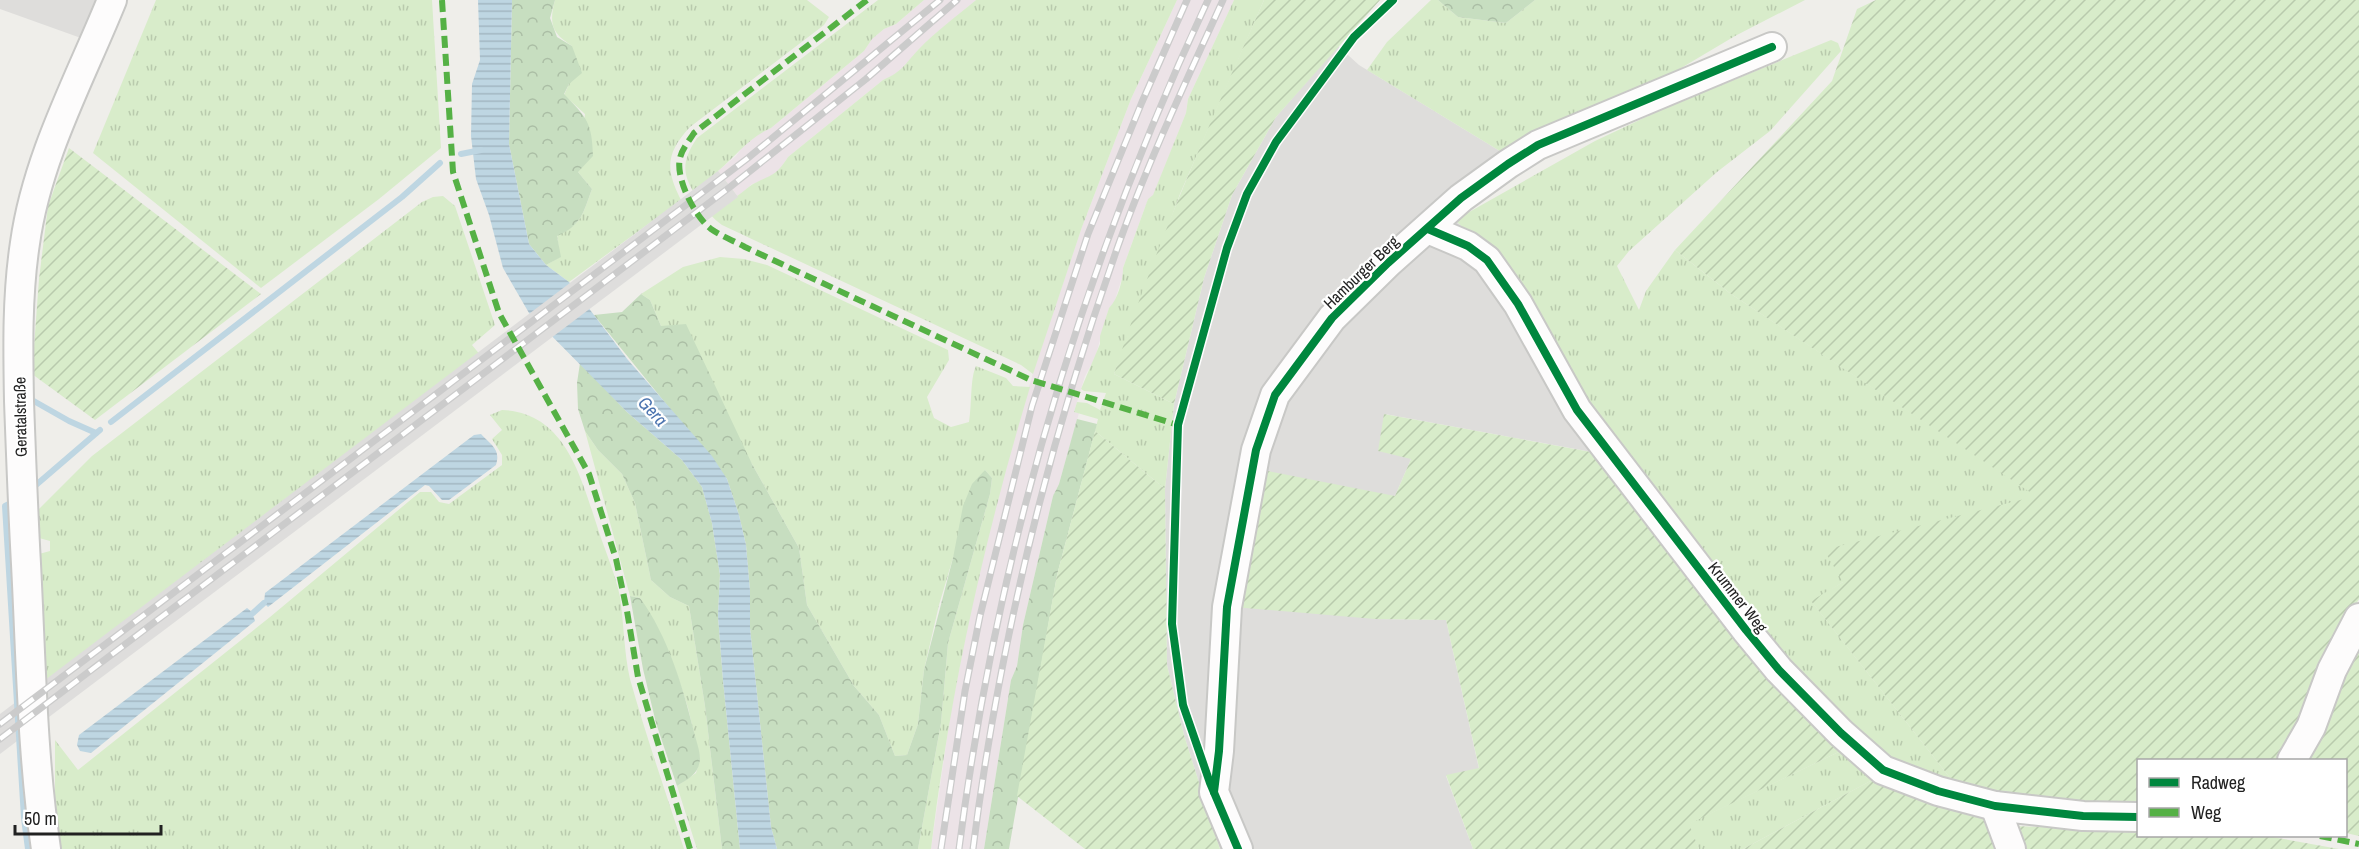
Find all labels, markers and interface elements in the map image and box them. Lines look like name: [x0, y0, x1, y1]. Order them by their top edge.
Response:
street label: Hamburger Berg: [1318, 230, 1404, 314]
street label: Geratalstraße: [8, 377, 32, 457]
water label: Gera: [633, 390, 673, 432]
street label: Krummer Weg: [1703, 557, 1773, 638]
legend: [2137, 759, 2347, 837]
text: Radweg: [2191, 770, 2246, 795]
scale bar: [15, 798, 160, 836]
text: Weg: [2191, 800, 2222, 825]
text: 50 m: [24, 806, 57, 831]

